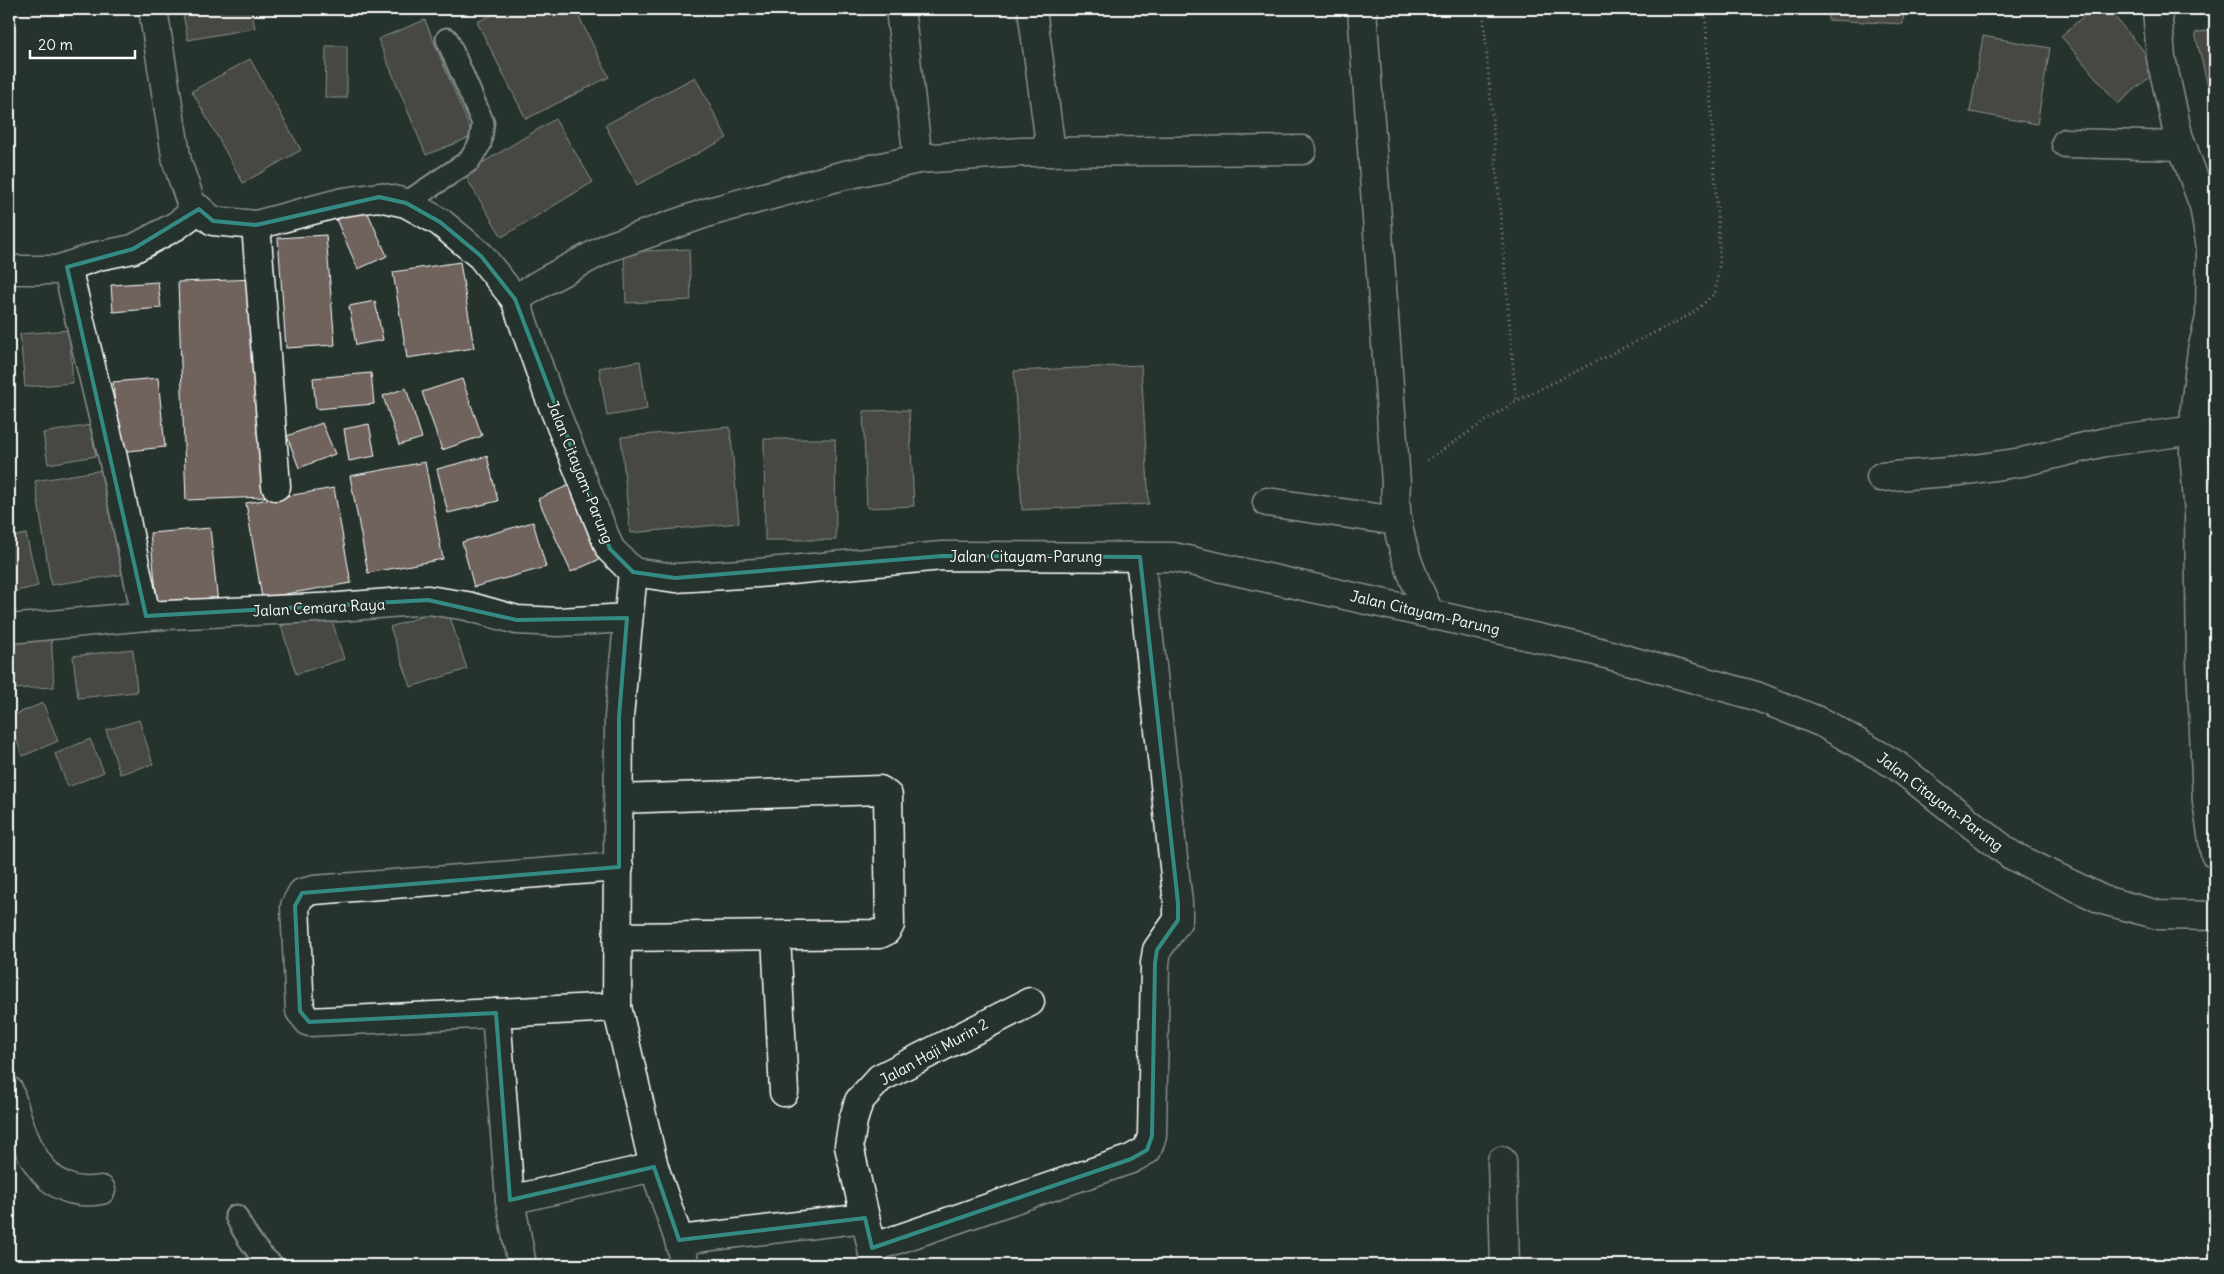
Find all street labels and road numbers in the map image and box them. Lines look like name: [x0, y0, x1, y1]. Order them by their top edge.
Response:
street label: Jalan Citayam-Parung: [543, 397, 618, 546]
street label: Jalan Citayam-Parung: [950, 547, 1102, 566]
street label: Jalan Citayam-Parung: [1349, 586, 1502, 639]
street label: Jalan Cemara Raya: [252, 595, 386, 620]
street label: Jalan Citayam-Parung: [1874, 748, 2007, 855]
street label: Jalan Haji Murin 2: [876, 1014, 991, 1089]

